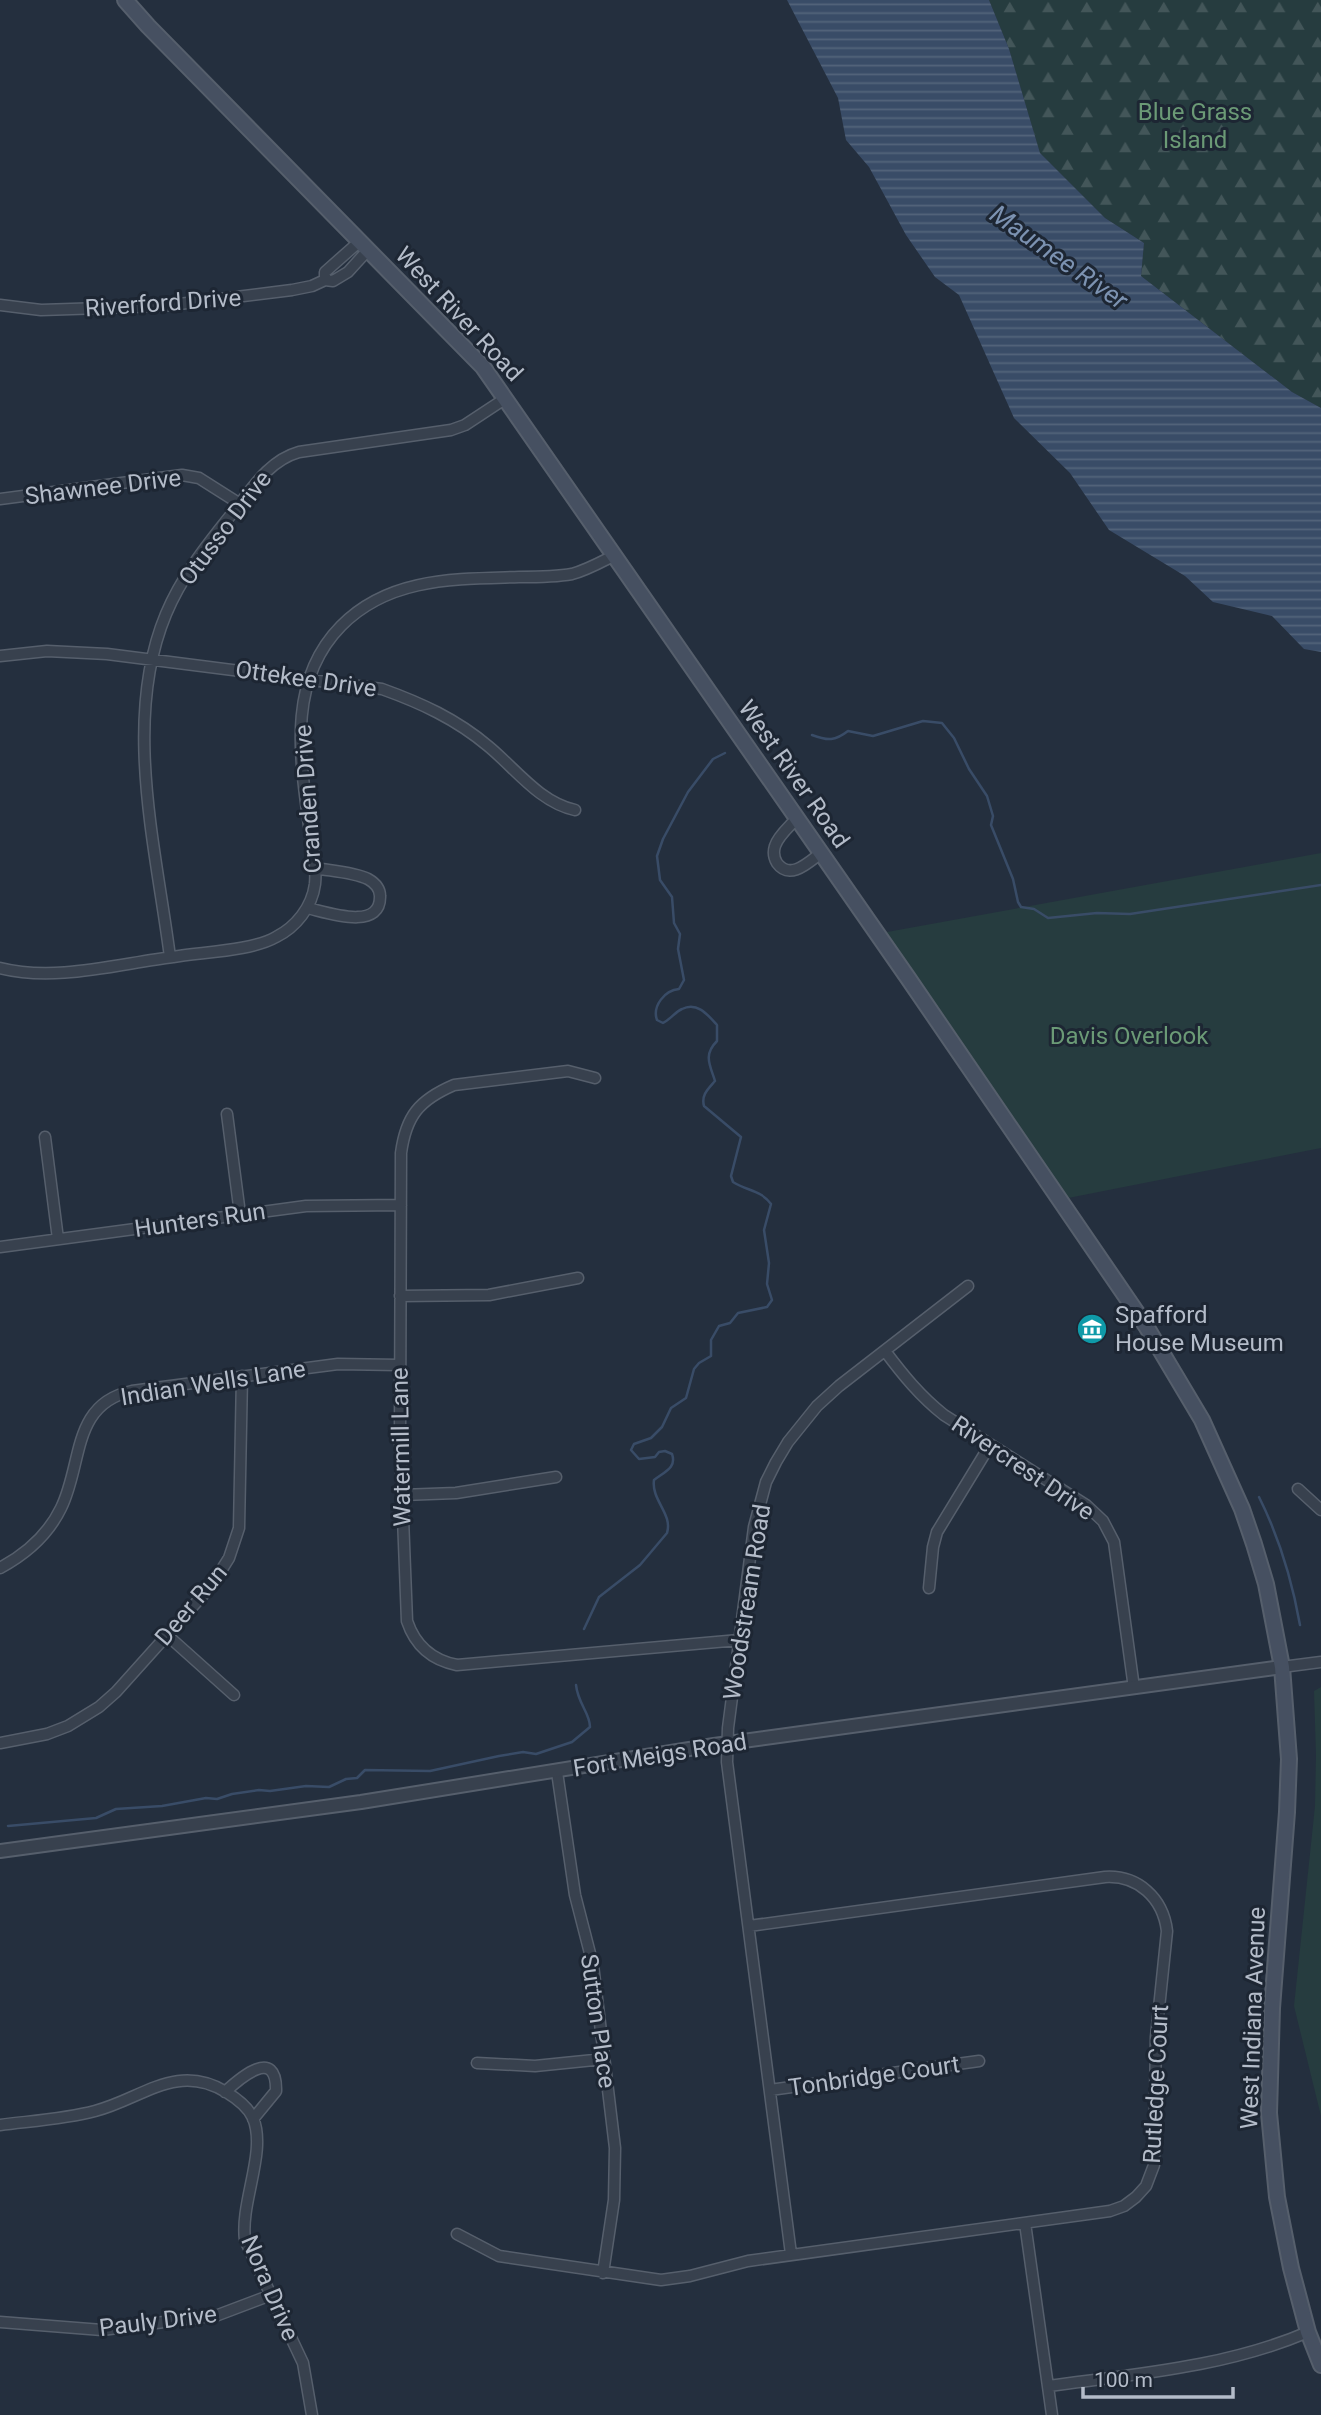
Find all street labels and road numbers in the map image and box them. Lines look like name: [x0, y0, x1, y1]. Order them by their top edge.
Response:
street label: West River Road: [389, 241, 529, 387]
street label: Riverford Drive: [84, 284, 242, 322]
street label: Shawnee Drive: [23, 464, 183, 510]
street label: Otusso Drive: [173, 465, 277, 591]
street label: Ottekee Drive: [234, 655, 378, 703]
street label: West River Road: [733, 695, 855, 853]
street label: Cranden Drive: [289, 724, 327, 874]
street label: Hunters Run: [133, 1197, 267, 1243]
street label: Indian Wells Lane: [118, 1355, 308, 1411]
street label: Watermill Lane: [386, 1367, 416, 1527]
street label: Rivercrest Drive: [946, 1410, 1100, 1526]
street label: Woodstream Road: [718, 1502, 776, 1702]
street label: Deer Run: [149, 1559, 233, 1651]
street label: Fort Meigs Road: [571, 1727, 749, 1783]
street label: West Indiana Avenue: [1235, 1906, 1271, 2130]
street label: Sutton Place: [575, 1952, 621, 2090]
street label: Rutledge Court: [1138, 2004, 1174, 2164]
street label: Tonbridge Court: [787, 2050, 961, 2102]
street label: Nora Drive: [235, 2231, 305, 2345]
street label: Pauly Drive: [98, 2300, 218, 2342]

